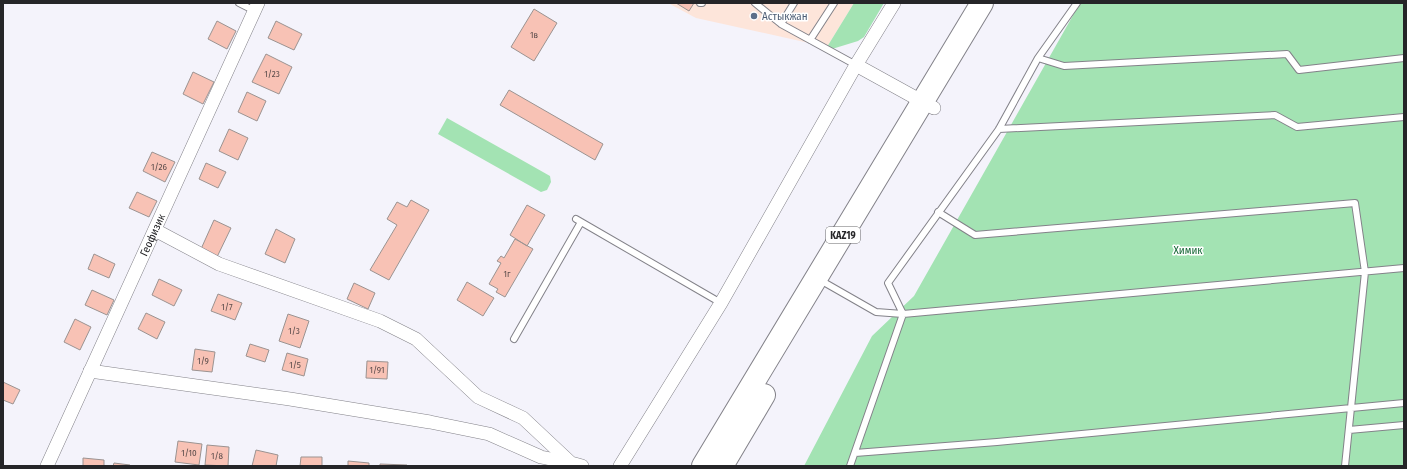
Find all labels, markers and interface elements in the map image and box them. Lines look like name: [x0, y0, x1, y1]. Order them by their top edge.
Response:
place label: Астыкжан: [762, 10, 808, 23]
marker: Астыкжан: [749, 11, 759, 21]
house number: 1в: [530, 30, 538, 40]
house number: 1/23: [264, 69, 280, 79]
house number: 1/26: [151, 162, 167, 172]
street label: Геофизик: [137, 211, 168, 258]
road number: KAZ19: [826, 227, 860, 243]
park label: Химик: [1173, 244, 1203, 257]
house number: 1г: [504, 269, 511, 279]
house number: 1/7: [221, 302, 233, 312]
house number: 1/3: [288, 326, 300, 336]
house number: 1/9: [197, 356, 209, 366]
house number: 1/5: [289, 360, 301, 370]
house number: 1/91: [369, 365, 385, 375]
house number: 1/10: [181, 448, 197, 458]
house number: 1/8: [211, 451, 223, 461]

